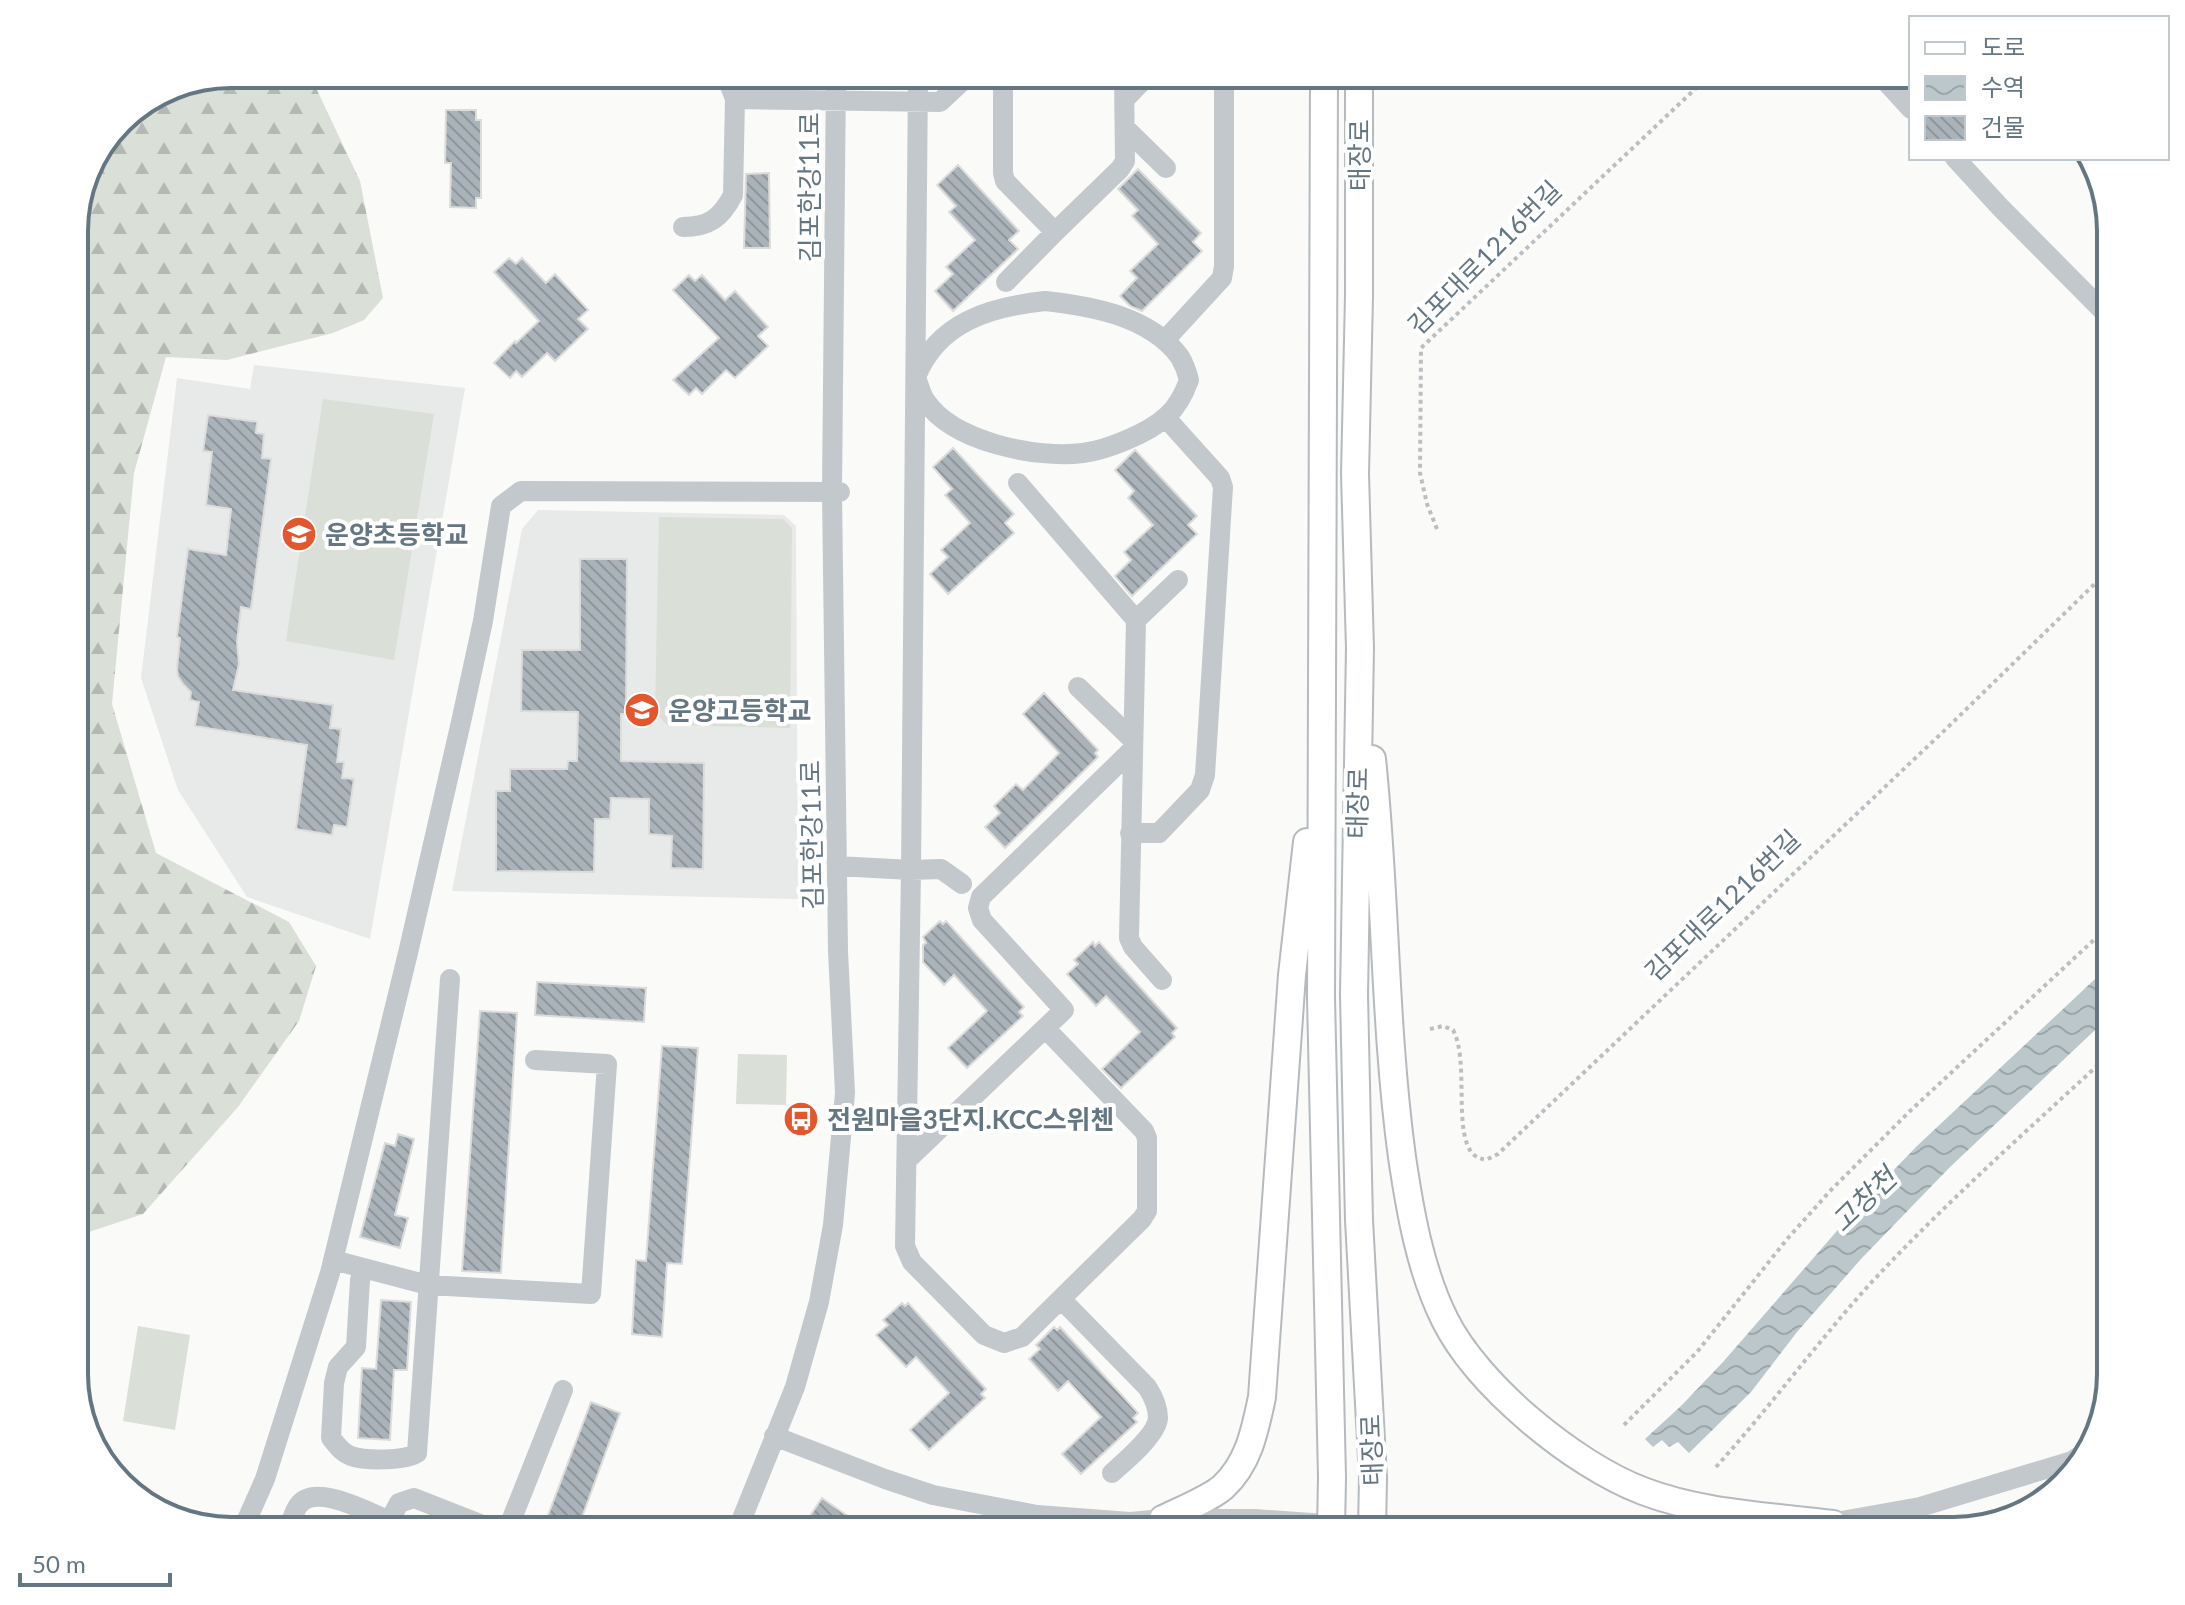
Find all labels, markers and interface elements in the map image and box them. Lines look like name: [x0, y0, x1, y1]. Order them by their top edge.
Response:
legend: [1909, 16, 2169, 160]
text: 도로: [1981, 32, 2025, 61]
text: 수역: [1981, 72, 2025, 101]
street label: 김포한강11로: [793, 112, 825, 262]
text: 건물: [1981, 112, 2025, 141]
street label: 태장로: [1343, 119, 1375, 191]
street label: 김포대로1216번길: [1401, 174, 1567, 340]
school or university icon: 운양초등학교: [280, 515, 318, 553]
place label: 운양초등학교: [325, 518, 469, 550]
school or university icon: 운양고등학교: [623, 691, 661, 729]
place label: 운양고등학교: [668, 694, 812, 726]
street label: 김포한강11로: [794, 760, 828, 910]
street label: 태장로: [1340, 767, 1374, 839]
street label: 김포대로1216번길: [1638, 823, 1806, 987]
bus stop icon: 전원마을3단지.KCC스위첸: [782, 1100, 820, 1138]
place label: 전원마을3단지.KCC스위첸: [827, 1103, 1114, 1135]
water label: 고창천: [1823, 1158, 1905, 1238]
street label: 태장로: [1354, 1414, 1388, 1486]
scale bar: [20, 1537, 170, 1587]
text: 50 m: [32, 1549, 86, 1578]

